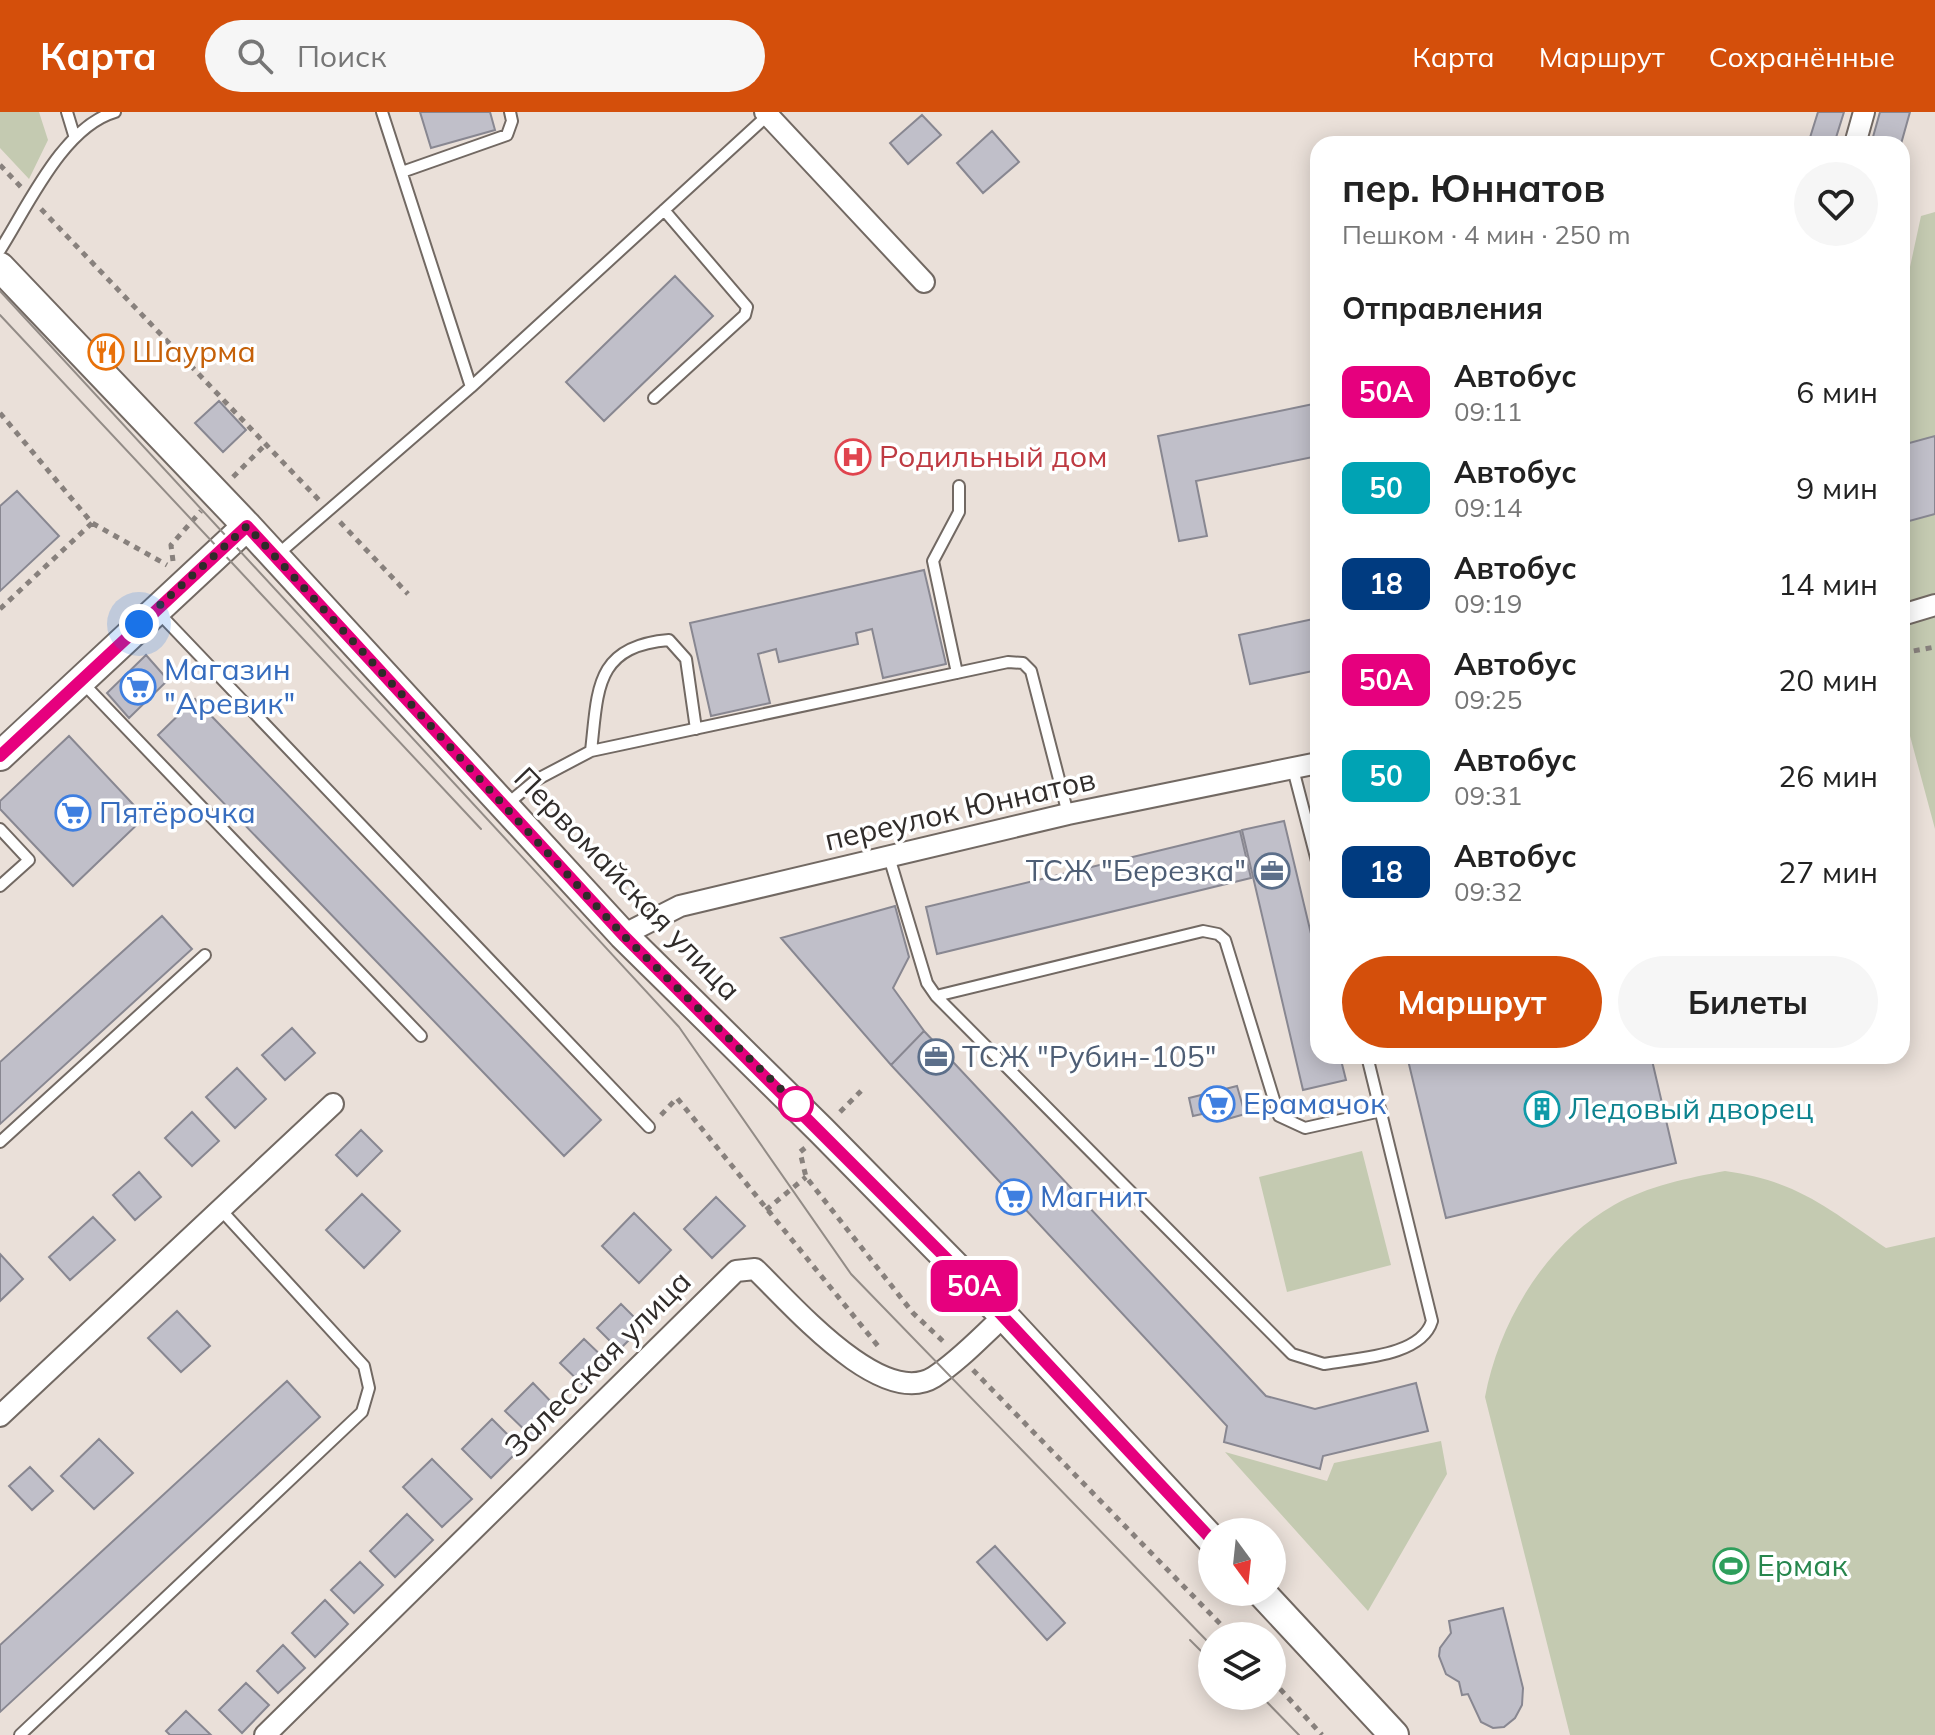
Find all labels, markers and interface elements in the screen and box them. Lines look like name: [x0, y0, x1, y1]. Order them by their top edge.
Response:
search box: [205, 20, 765, 92]
text: Карта: [40, 32, 157, 80]
icon: search: [233, 34, 277, 78]
text: Поиск: [297, 37, 386, 75]
text: Карта: [1412, 39, 1495, 74]
text: Маршрут: [1539, 39, 1665, 74]
text: Сохранённые: [1709, 39, 1895, 74]
button: heart: [1794, 162, 1878, 246]
text: пер. Юннатов: [1342, 164, 1605, 212]
text: Пешком · 4 мин · 250 m: [1342, 218, 1631, 251]
text: Отправления: [1342, 289, 1543, 327]
place label: Шаурма: [132, 332, 256, 370]
restaurant icon: Шаурма: [87, 333, 125, 371]
text: Автобус: [1454, 357, 1577, 395]
text: 6 мин: [1796, 373, 1878, 411]
text: 50А: [1359, 374, 1413, 409]
text: 09:11: [1454, 395, 1522, 428]
place label: Родильный дом: [879, 437, 1107, 475]
hospital icon: Родильный дом: [834, 438, 872, 476]
text: Автобус: [1454, 453, 1577, 491]
text: 9 мин: [1796, 469, 1878, 507]
text: 50: [1369, 470, 1403, 505]
text: 09:14: [1454, 491, 1522, 524]
text: Автобус: [1454, 549, 1577, 587]
text: 14 мин: [1778, 565, 1878, 603]
text: 18: [1369, 566, 1403, 601]
text: 09:19: [1454, 587, 1522, 620]
your location: [119, 604, 159, 644]
text: Автобус: [1454, 645, 1577, 683]
place label: Магазин "Аревик": [164, 650, 295, 722]
text: 20 мин: [1778, 661, 1878, 699]
text: 50А: [1359, 662, 1413, 697]
supermarket icon: Магазин "Аревик": [119, 668, 157, 706]
text: 09:25: [1454, 683, 1522, 716]
text: Автобус: [1454, 741, 1577, 779]
text: 26 мин: [1778, 757, 1878, 795]
text: 50: [1369, 758, 1403, 793]
street label: Первомайская улица: [506, 759, 749, 1008]
street label: переулок Юннатов: [821, 759, 1099, 859]
text: 09:31: [1454, 779, 1522, 812]
place label: Пятёрочка: [99, 793, 256, 831]
supermarket icon: Пятёрочка: [54, 794, 92, 832]
text: Автобус: [1454, 837, 1577, 875]
place label: ТСЖ "Березка": [1026, 851, 1246, 889]
office icon: ТСЖ "Березка": [1253, 852, 1291, 890]
text: 27 мин: [1778, 853, 1878, 891]
text: 18: [1369, 854, 1403, 889]
text: 09:32: [1454, 875, 1522, 908]
button: Маршрут: [1342, 956, 1602, 1048]
button: Билеты: [1618, 956, 1878, 1048]
place label: ТСЖ "Рубин-105": [962, 1037, 1216, 1075]
office icon: ТСЖ "Рубин-105": [917, 1038, 955, 1076]
place label: Ерамачок: [1243, 1084, 1387, 1122]
supermarket icon: Ерамачок: [1198, 1085, 1236, 1123]
unlabelled marker: [779, 1087, 813, 1121]
place label: Ледовый дворец: [1568, 1089, 1814, 1127]
building icon: Ледовый дворец: [1523, 1090, 1561, 1128]
place label: Магнит: [1040, 1177, 1147, 1215]
supermarket icon: Магнит: [995, 1178, 1033, 1216]
line badge: 50А: [928, 1260, 1020, 1312]
street label: Залесская улица: [496, 1262, 699, 1465]
text: 50А: [947, 1268, 1001, 1303]
north arrow: [1198, 1518, 1286, 1606]
map controls: [1198, 1518, 1286, 1710]
place label: Ермак: [1757, 1546, 1848, 1584]
sports icon: Ермак: [1712, 1547, 1750, 1585]
button: layers: [1198, 1622, 1286, 1710]

